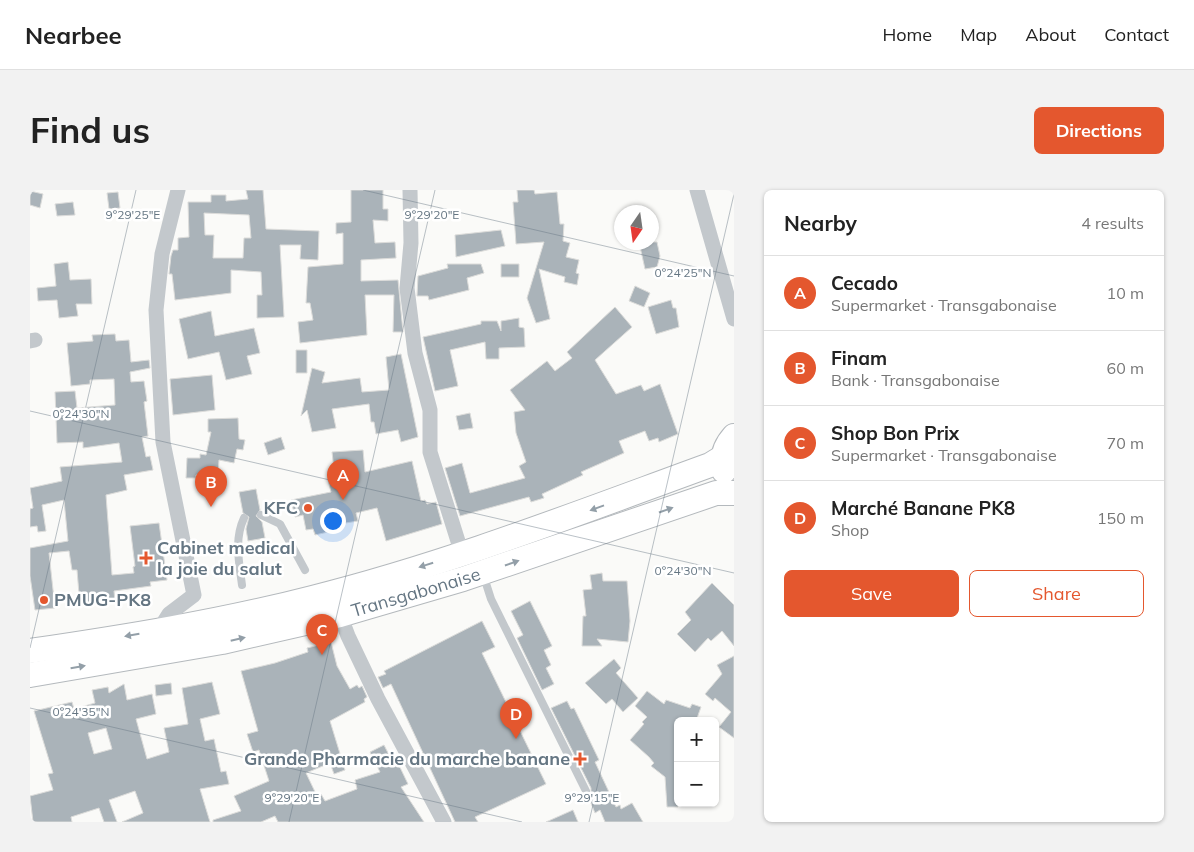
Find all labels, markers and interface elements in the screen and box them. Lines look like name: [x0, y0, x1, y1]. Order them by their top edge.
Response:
text: Nearbee: [25, 20, 122, 50]
text: Home: [882, 23, 932, 46]
text: Map: [960, 23, 997, 46]
text: About: [1025, 23, 1076, 46]
text: Contact: [1104, 23, 1169, 46]
button: Directions: [1034, 107, 1164, 154]
text: Find us: [30, 108, 150, 152]
north arrow: [614, 205, 659, 250]
text: 9°29'25"E: [106, 207, 160, 222]
text: 9°29'20"E: [405, 207, 459, 222]
text: Nearby: [784, 210, 857, 236]
text: 4 results: [1081, 213, 1144, 233]
text: 0°24'25"N: [655, 265, 711, 280]
text: Cecado: [831, 271, 898, 295]
text: A: [794, 283, 806, 303]
text: 10 m: [1107, 283, 1144, 303]
text: Supermarket · Transgabonaise: [831, 295, 1057, 315]
text: Finam: [831, 346, 887, 370]
text: B: [794, 358, 806, 378]
text: 60 m: [1107, 358, 1144, 378]
text: Bank · Transgabonaise: [831, 370, 1000, 390]
text: 0°24'30"N: [53, 406, 109, 421]
text: Shop Bon Prix: [831, 421, 959, 445]
text: C: [795, 433, 805, 453]
text: 70 m: [1107, 433, 1144, 453]
text: Supermarket · Transgabonaise: [831, 445, 1057, 465]
pin: A: [327, 459, 359, 500]
pin: B: [195, 466, 227, 507]
place label: KFC: [264, 496, 298, 519]
text: Marché Banane PK8: [831, 496, 1015, 520]
marker: KFC: [302, 502, 314, 514]
one-way arrow: [589, 505, 604, 512]
one-way arrow: [659, 506, 674, 514]
your location: [320, 508, 346, 534]
text: D: [794, 508, 806, 528]
text: 150 m: [1097, 508, 1144, 528]
text: Shop: [831, 520, 869, 540]
place label: Cabinet medical la joie du salut: [157, 536, 295, 580]
marker: Cabinet medical la joie du salut: [139, 551, 153, 565]
one-way arrow: [505, 558, 520, 566]
street label: Transgabonaise: [349, 562, 483, 622]
one-way arrow: [418, 562, 433, 570]
text: 0°24'30"N: [655, 563, 711, 578]
button: Save: [784, 570, 959, 617]
button: Share: [969, 570, 1144, 617]
place label: PMUG-PK8: [54, 588, 151, 611]
marker: PMUG-PK8: [38, 594, 50, 606]
pin: C: [306, 614, 338, 655]
one-way arrow: [124, 632, 140, 640]
one-way arrow: [231, 635, 246, 643]
one-way arrow: [70, 663, 86, 671]
pin: D: [500, 698, 532, 739]
text: 0°24'35"N: [53, 704, 109, 719]
map controls: [674, 717, 719, 807]
button: +: [674, 717, 719, 762]
place label: Grande Pharmacie du marche banane: [244, 747, 570, 770]
marker: Grande Pharmacie du marche banane: [574, 753, 586, 765]
button: −: [674, 762, 719, 807]
text: 9°29'20"E: [265, 790, 319, 805]
text: 9°29'15"E: [565, 790, 619, 805]

